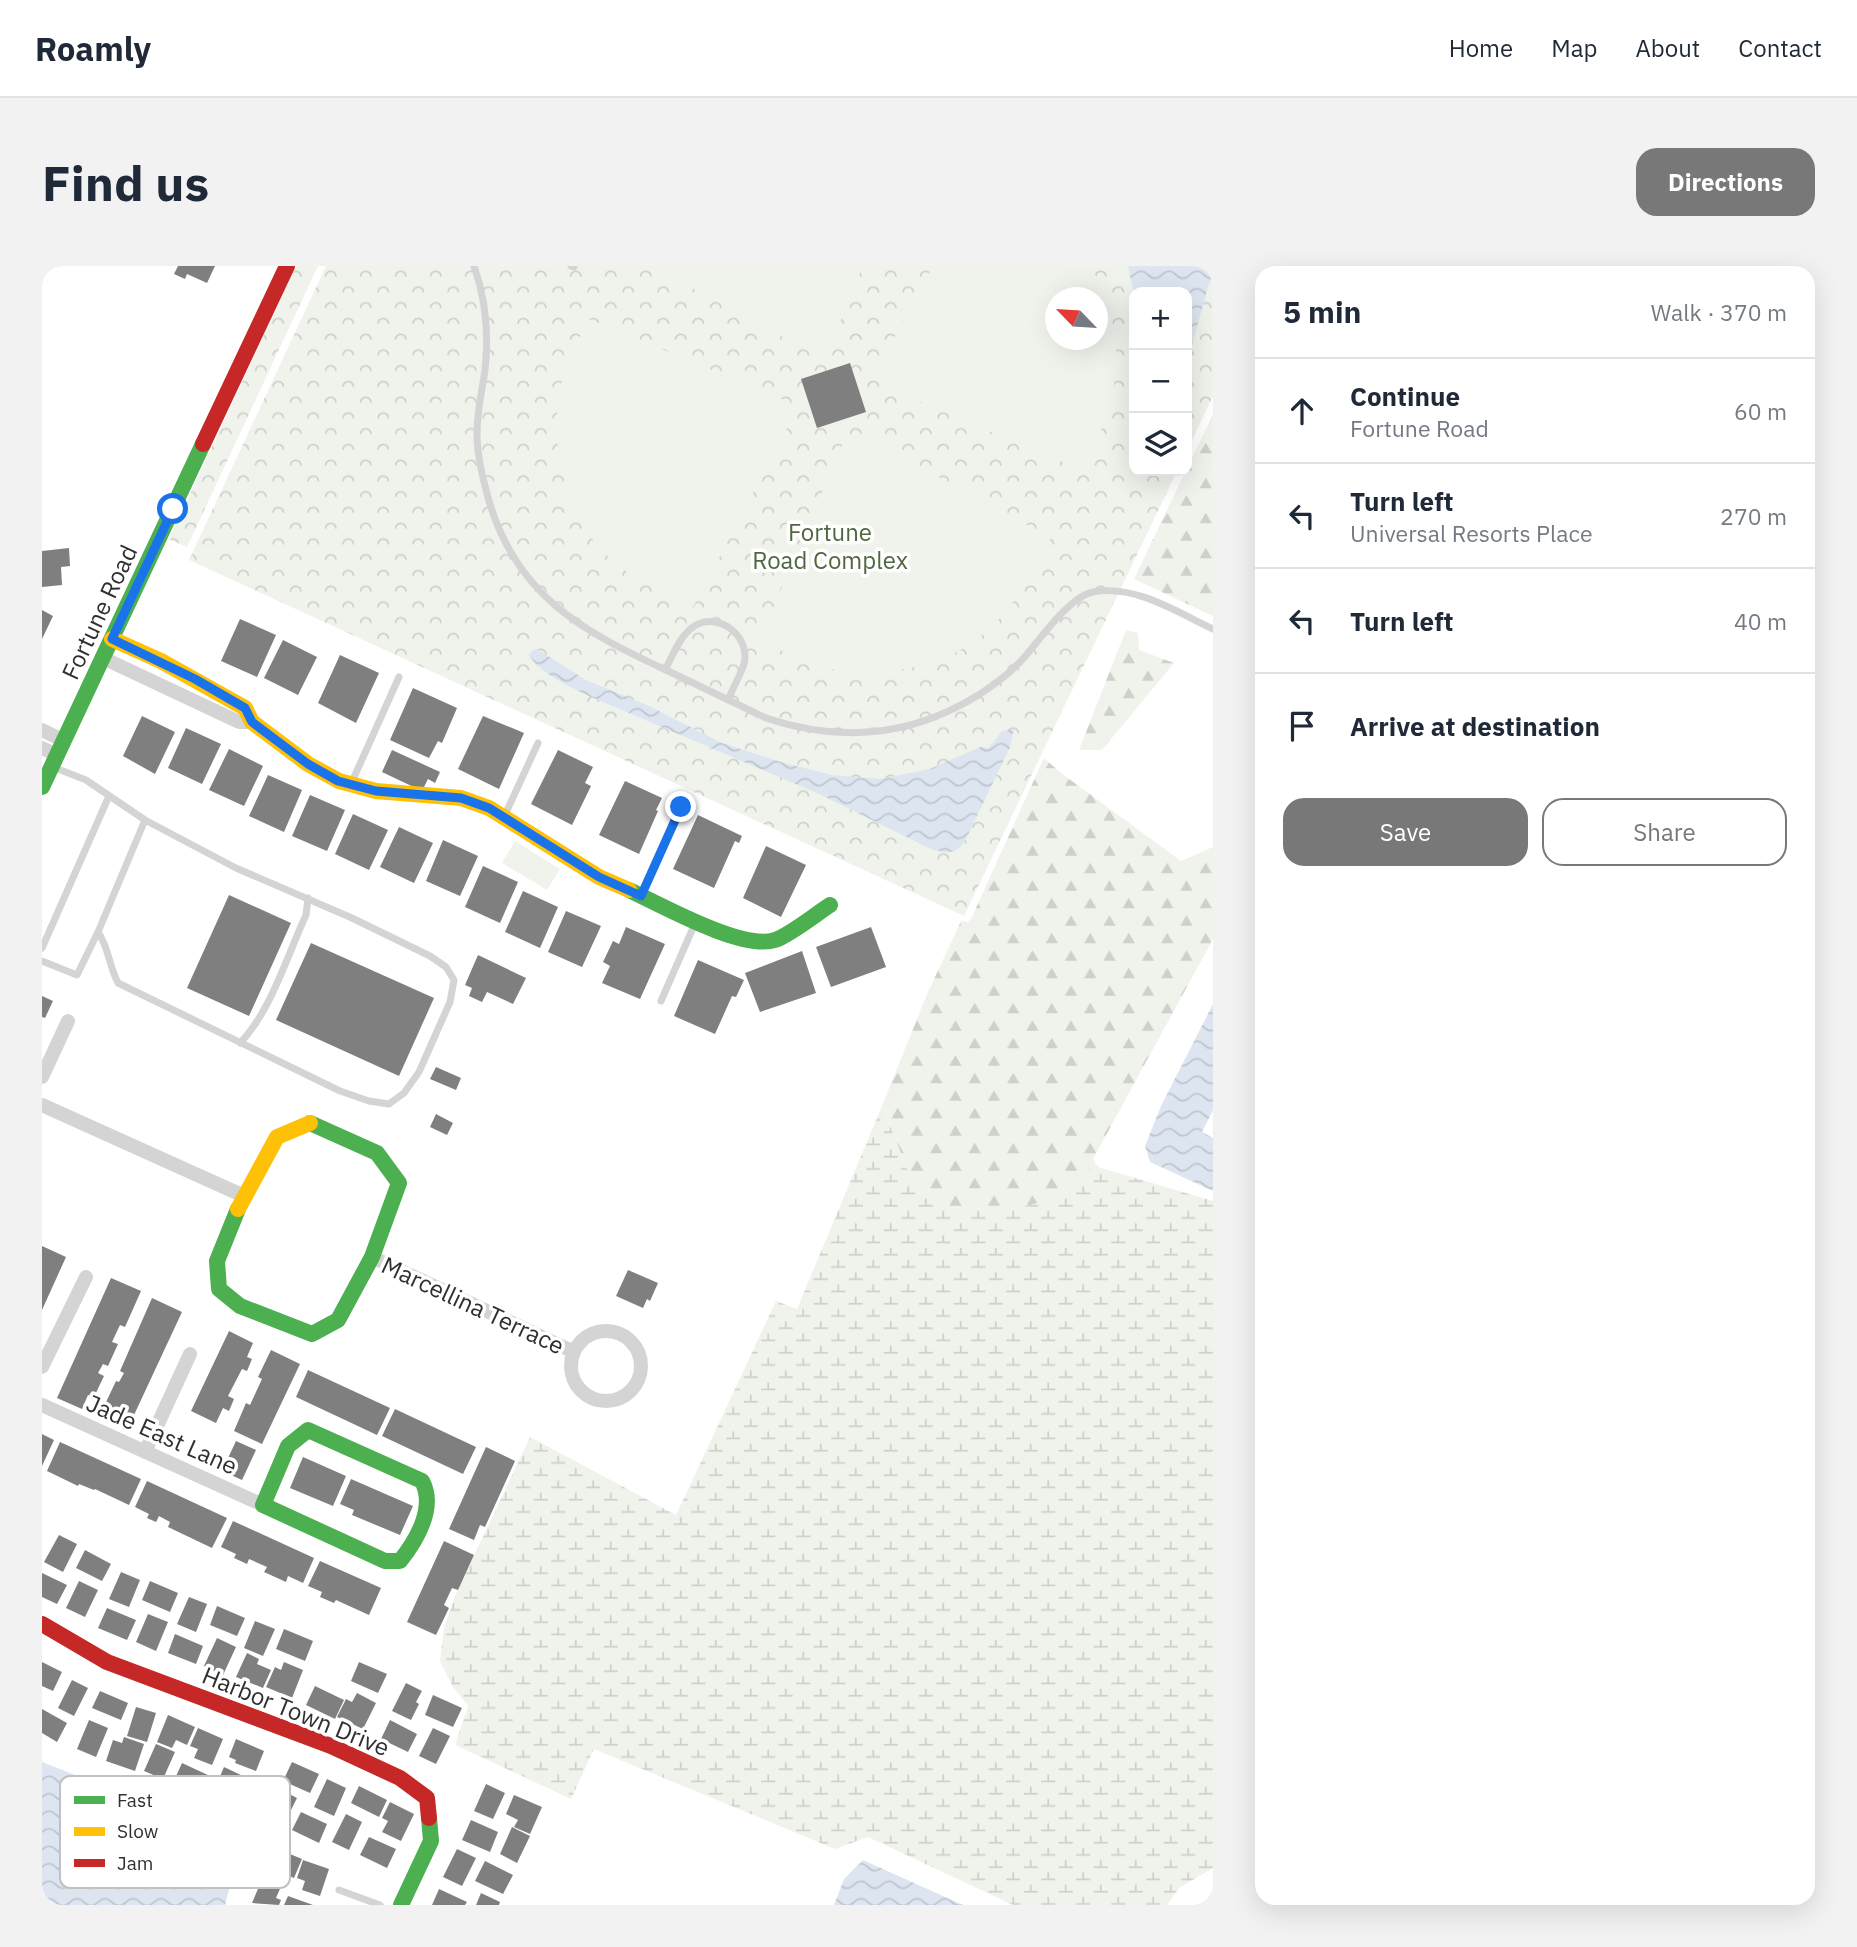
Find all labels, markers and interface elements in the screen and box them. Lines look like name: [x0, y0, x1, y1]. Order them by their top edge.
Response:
text: Roamly: [35, 27, 151, 70]
text: Home: [1449, 32, 1513, 64]
text: Map: [1551, 32, 1597, 64]
text: About: [1635, 32, 1700, 64]
text: Contact: [1738, 32, 1822, 64]
button: Directions: [1636, 148, 1815, 216]
text: Find us: [42, 151, 209, 214]
north arrow: [1045, 287, 1108, 350]
map controls: [1129, 287, 1192, 476]
button: +: [1129, 287, 1192, 350]
text: 5 min: [1283, 292, 1361, 331]
text: Walk · 370 m: [1651, 297, 1787, 327]
button: −: [1129, 350, 1192, 413]
text: Continue: [1350, 379, 1460, 413]
icon: ahead: [1283, 392, 1321, 430]
text: 60 m: [1734, 396, 1787, 426]
button: layers: [1129, 413, 1192, 476]
text: Fortune Road: [1350, 413, 1489, 443]
text: Turn left: [1350, 484, 1453, 518]
route start: [157, 493, 188, 524]
icon: left: [1283, 497, 1321, 535]
text: 270 m: [1720, 501, 1787, 531]
park label: Fortune Road Complex: [752, 516, 908, 576]
text: Universal Resorts Place: [1350, 518, 1593, 548]
street label: Fortune Road: [54, 540, 144, 684]
icon: left: [1283, 602, 1321, 640]
text: Turn left: [1350, 604, 1453, 638]
text: 40 m: [1734, 606, 1787, 636]
icon: arrive: [1283, 707, 1321, 745]
text: Arrive at destination: [1350, 709, 1600, 743]
route end: [665, 791, 696, 822]
button: Save: [1283, 798, 1528, 866]
button: Share: [1542, 798, 1787, 866]
street label: Marcellina Terrace: [377, 1249, 569, 1361]
street label: Jade East Lane: [82, 1386, 242, 1482]
street label: Harbor Town Drive: [198, 1659, 394, 1763]
legend: [60, 1776, 290, 1888]
text: Fast: [117, 1788, 153, 1812]
text: Slow: [117, 1819, 158, 1843]
text: Jam: [117, 1851, 153, 1875]

